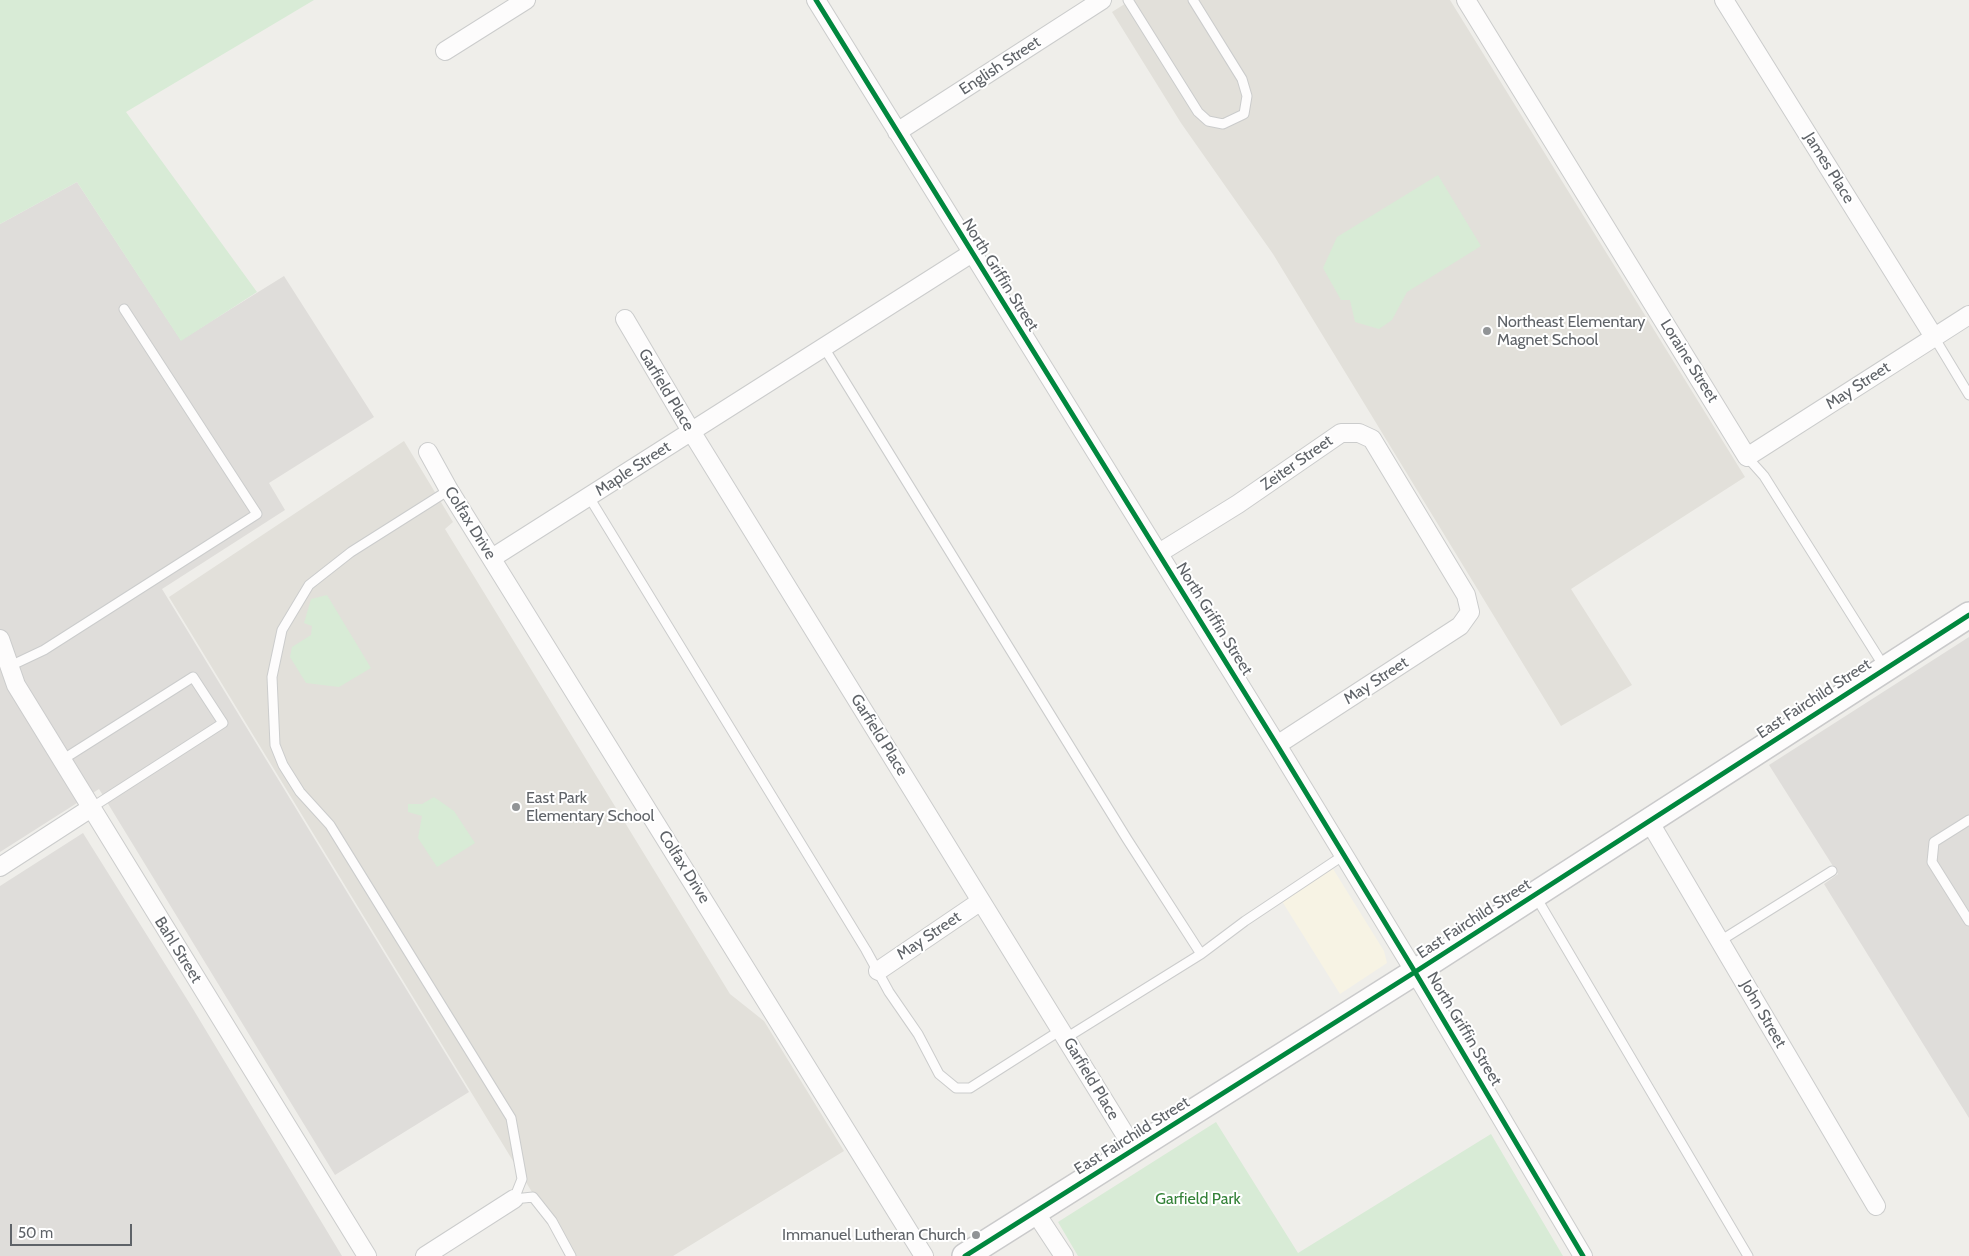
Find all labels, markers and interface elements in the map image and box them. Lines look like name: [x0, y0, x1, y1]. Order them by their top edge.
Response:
street label: English Street: [956, 33, 1044, 99]
street label: James Place: [1800, 129, 1858, 207]
street label: North Griffin Street: [958, 215, 1042, 335]
place label: Northeast Elementary Magnet School: [1497, 312, 1645, 350]
street label: Loraine Street: [1656, 316, 1722, 406]
marker: Northeast Elementary Magnet School: [1481, 325, 1493, 337]
street label: Garfield Place: [634, 345, 698, 435]
street label: May Street: [1822, 358, 1894, 414]
street label: Zeiter Street: [1257, 431, 1337, 495]
street label: Maple Street: [592, 438, 674, 500]
street label: Colfax Drive: [440, 483, 500, 563]
street label: North Griffin Street: [1172, 559, 1256, 679]
street label: May Street: [1340, 653, 1412, 709]
street label: East Fairchild Street: [1753, 655, 1875, 743]
street label: Garfield Place: [846, 691, 912, 779]
place label: East Park Elementary School: [526, 788, 654, 826]
marker: East Park Elementary School: [510, 801, 522, 813]
street label: Colfax Drive: [654, 827, 714, 907]
street label: East Fairchild Street: [1413, 875, 1535, 963]
street label: May Street: [893, 908, 965, 964]
street label: Bahl Street: [150, 913, 206, 987]
street label: North Griffin Street: [1422, 969, 1506, 1089]
street label: John Street: [1736, 977, 1790, 1051]
street label: Garfield Place: [1059, 1034, 1123, 1124]
street label: East Fairchild Street: [1071, 1093, 1193, 1179]
park label: Garfield Park: [1155, 1189, 1241, 1209]
scale bar: [12, 1214, 135, 1246]
text: 50 m: [18, 1224, 53, 1242]
place label: Immanuel Lutheran Church: [782, 1225, 966, 1245]
marker: Immanuel Lutheran Church: [970, 1229, 982, 1241]

